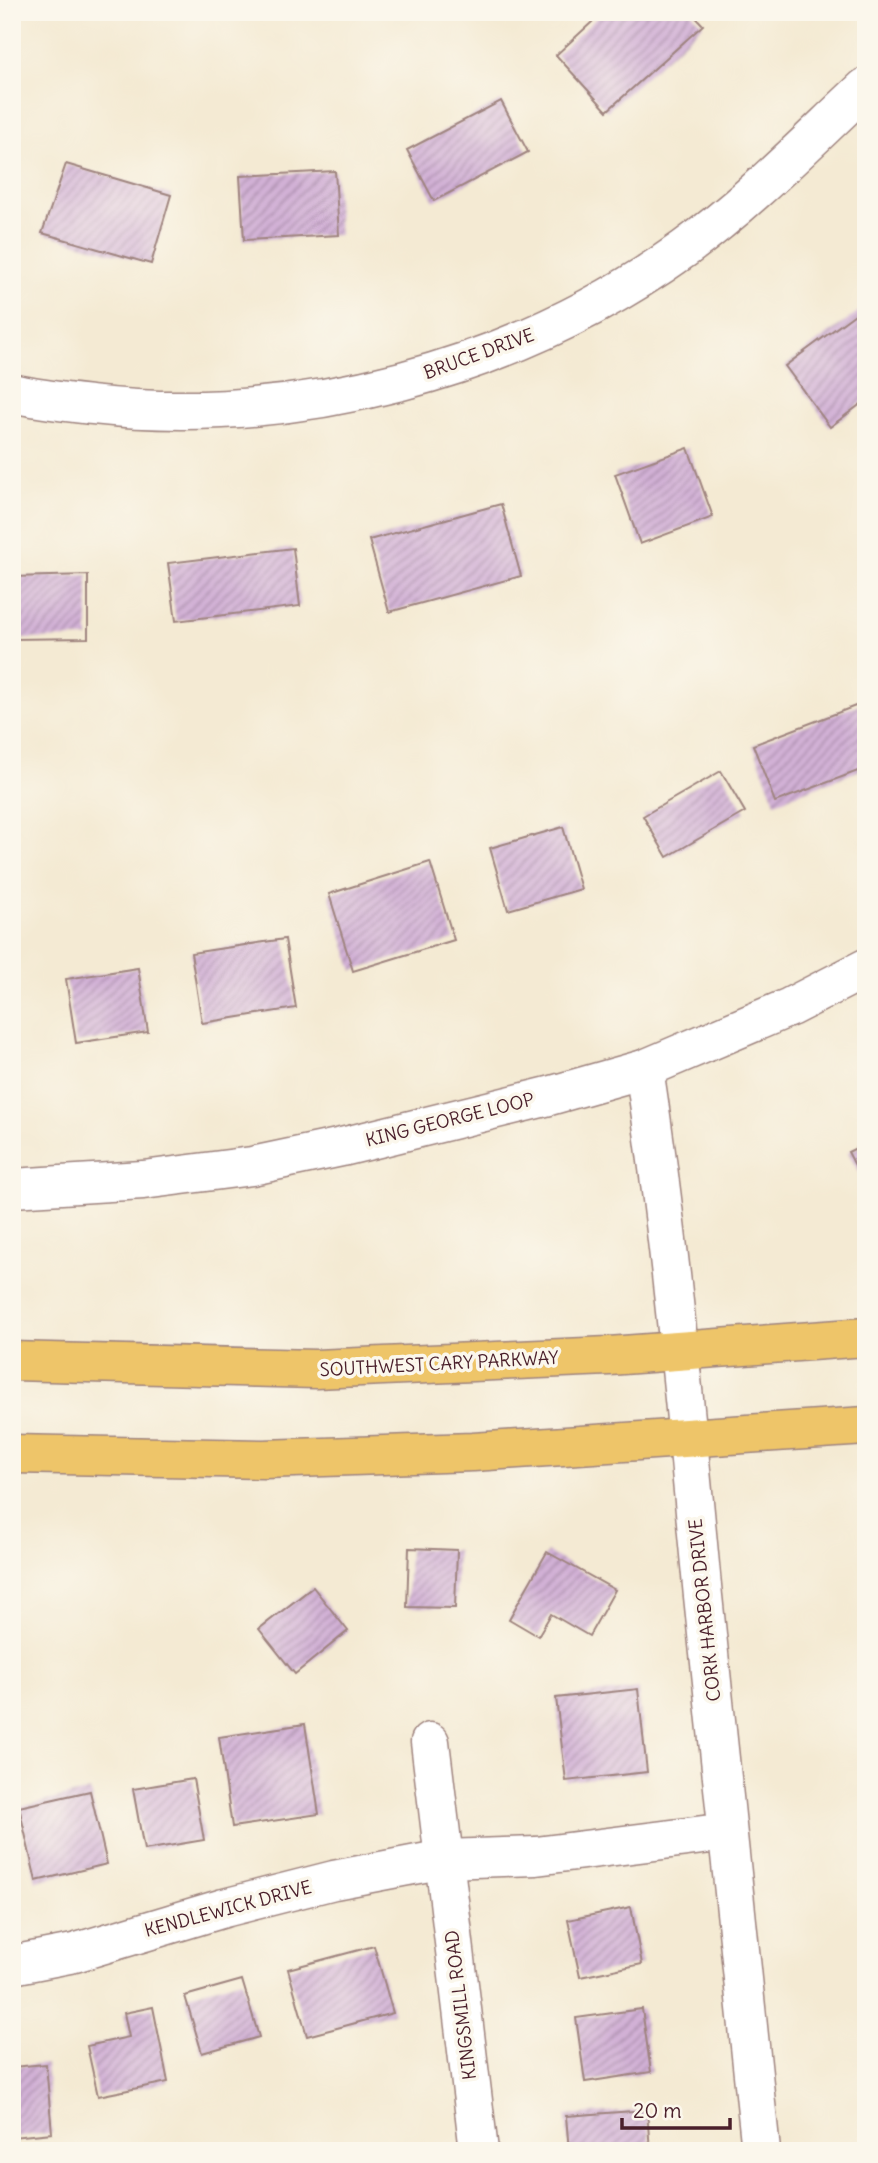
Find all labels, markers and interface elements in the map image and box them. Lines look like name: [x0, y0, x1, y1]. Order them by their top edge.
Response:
street label: BRUCE DRIVE: [420, 323, 537, 384]
street label: KING GEORGE LOOP: [363, 1087, 537, 1152]
street label: SOUTHWEST CARY PARKWAY: [319, 1346, 559, 1381]
street label: CORK HARBOR DRIVE: [683, 1518, 726, 1703]
street label: KENDLEWICK DRIVE: [142, 1875, 314, 1942]
street label: KINGSMILL ROAD: [440, 1929, 481, 2081]
scale bar: [622, 2086, 731, 2130]
text: 20 m: [633, 2097, 682, 2124]

